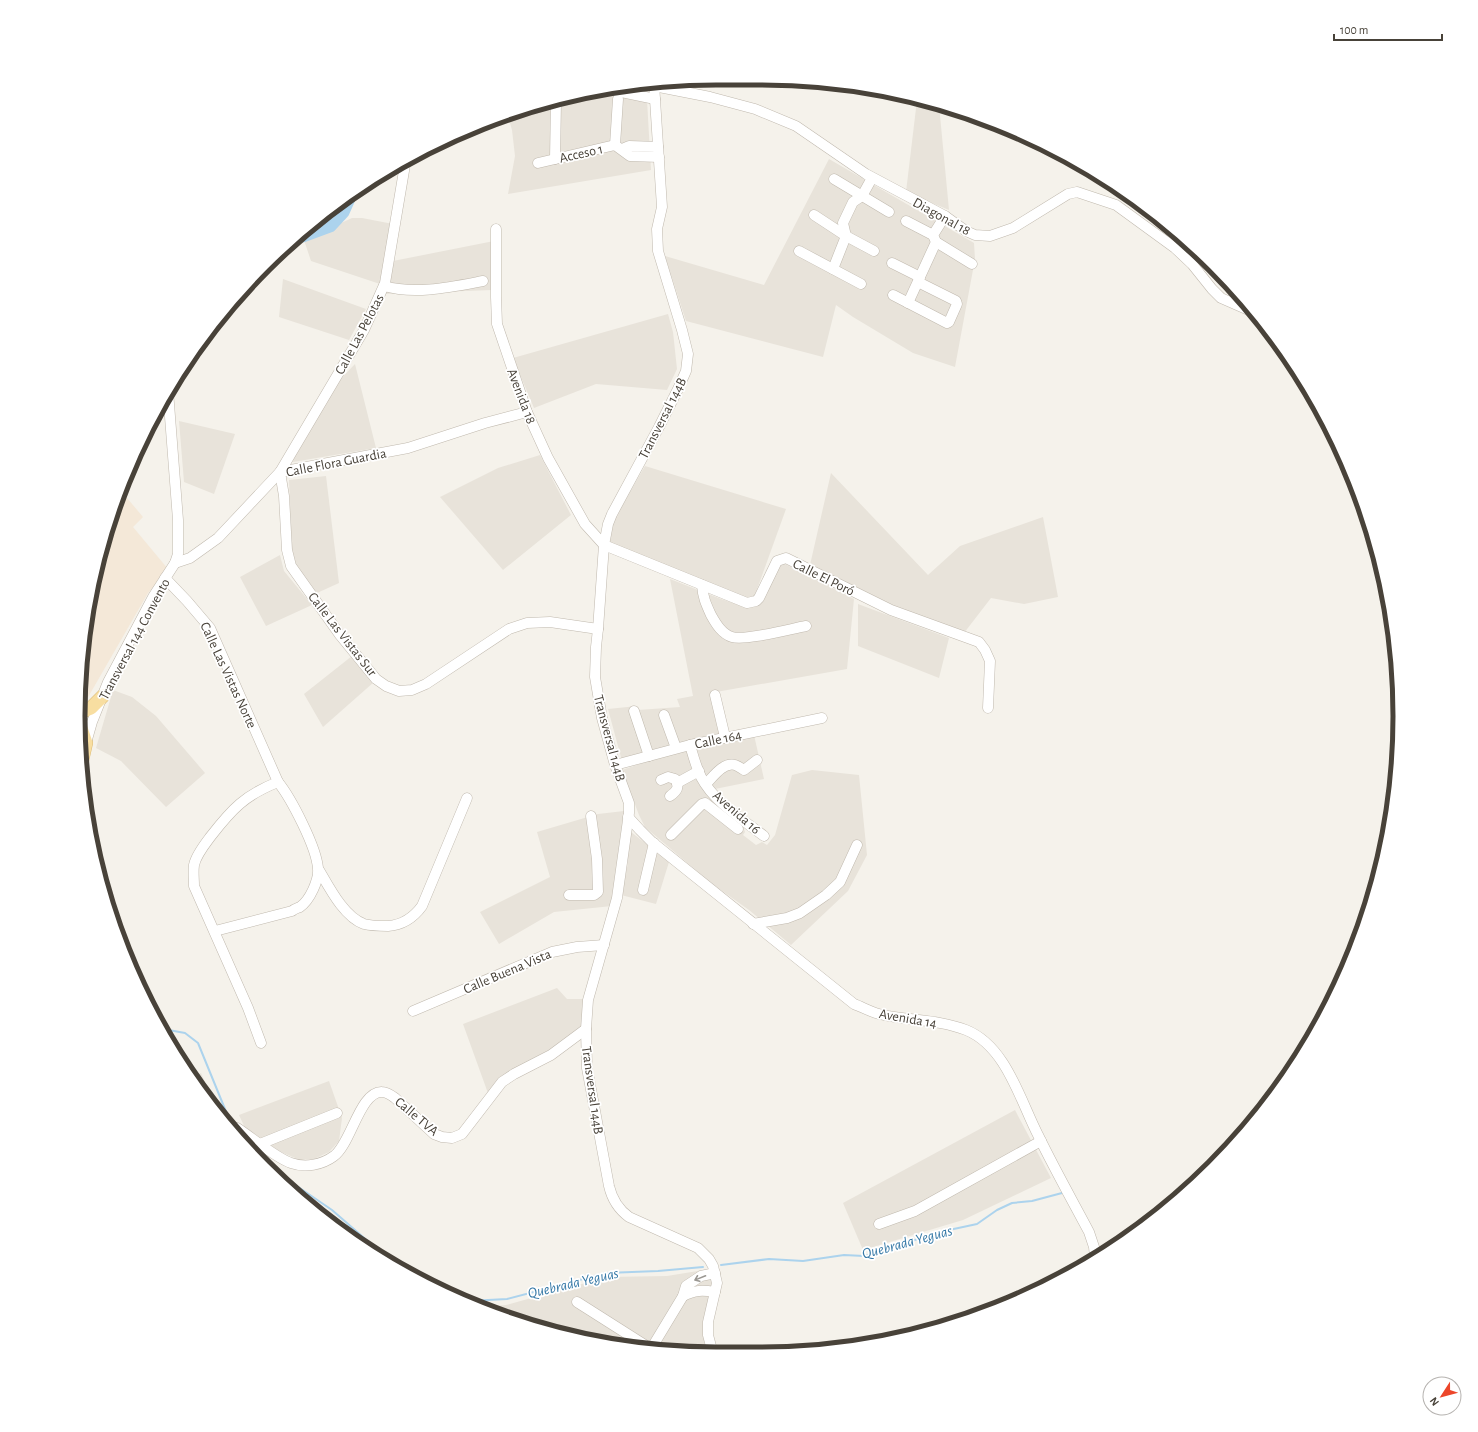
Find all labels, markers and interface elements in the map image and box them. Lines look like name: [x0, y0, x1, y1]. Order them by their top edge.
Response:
scale bar: [1334, 16, 1442, 42]
text: 100 m: [1340, 24, 1368, 36]
street label: Acceso 1: [558, 142, 604, 166]
street label: Diagonal 18: [910, 195, 973, 238]
street label: Calle Las Pelotas: [333, 292, 387, 377]
street label: Avenida 18: [504, 367, 538, 426]
street label: Transversal 144B: [636, 376, 689, 461]
street label: Calle Flora Guardia: [285, 446, 388, 480]
street label: Calle El Poró: [790, 557, 857, 599]
street label: Transversal 144 Convento: [97, 576, 173, 702]
street label: Calle Las Vistas Sur: [305, 590, 379, 680]
street label: Calle Las Vistas Norte: [197, 620, 259, 731]
street label: Transversal 144B: [591, 693, 627, 783]
street label: Calle 164: [693, 728, 743, 752]
street label: Avenida 16: [710, 788, 763, 837]
street label: Calle Buena Vista: [461, 947, 554, 997]
street label: Avenida 14: [878, 1007, 938, 1031]
street label: Transversal 144B: [579, 1045, 605, 1135]
street label: Calle TVA: [392, 1095, 441, 1139]
water label: Quebrada Yeguas: [860, 1223, 954, 1262]
water label: Quebrada Yeguas: [526, 1266, 620, 1301]
one-way arrow: [694, 1274, 706, 1282]
north arrow: [1422, 1376, 1462, 1416]
text: N: [1428, 1395, 1441, 1408]

